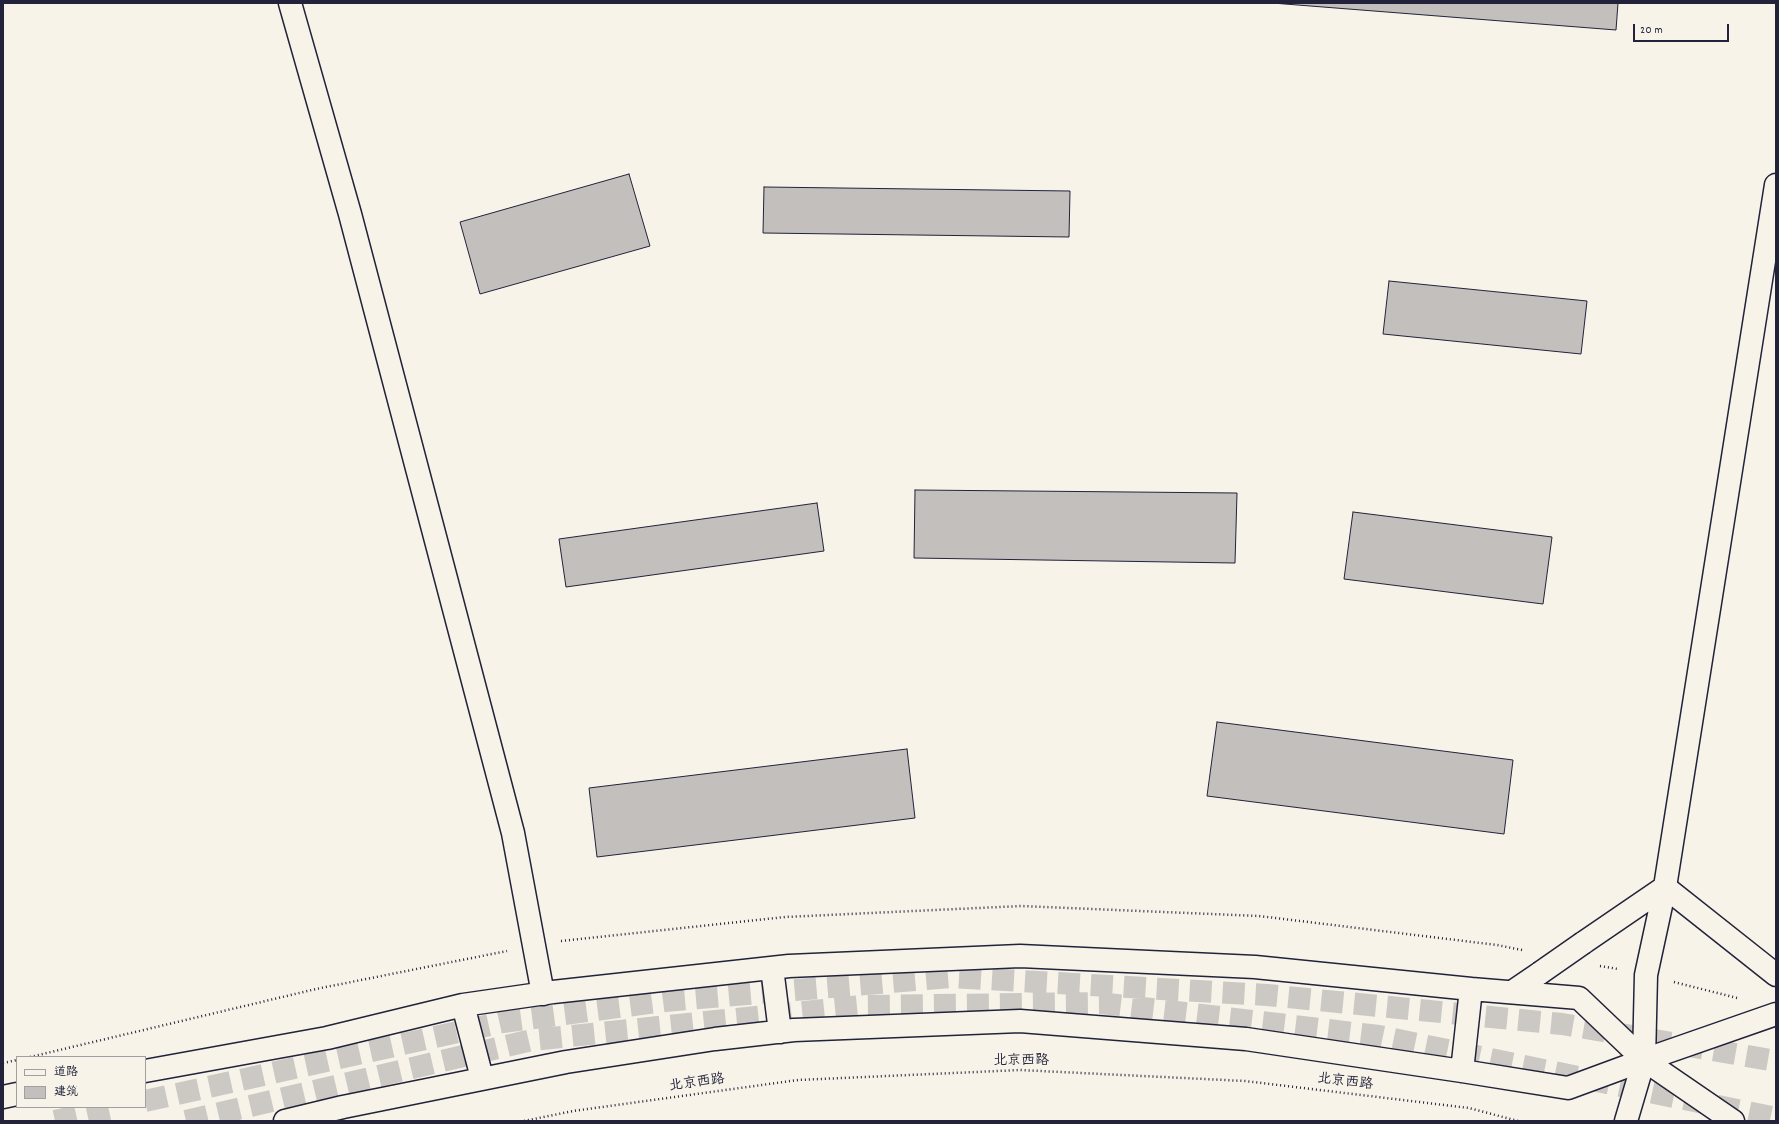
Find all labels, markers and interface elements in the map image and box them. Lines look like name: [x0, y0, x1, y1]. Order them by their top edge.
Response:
scale bar: [1635, 16, 1731, 42]
text: 20 m: [1640, 22, 1663, 39]
street label: 北京西路: [993, 1054, 1049, 1070]
legend: [16, 1056, 146, 1108]
text: 道路: [54, 1064, 78, 1081]
street label: 北京西路: [1316, 1071, 1374, 1095]
street label: 北京西路: [668, 1072, 726, 1096]
text: 建筑: [54, 1084, 78, 1101]

